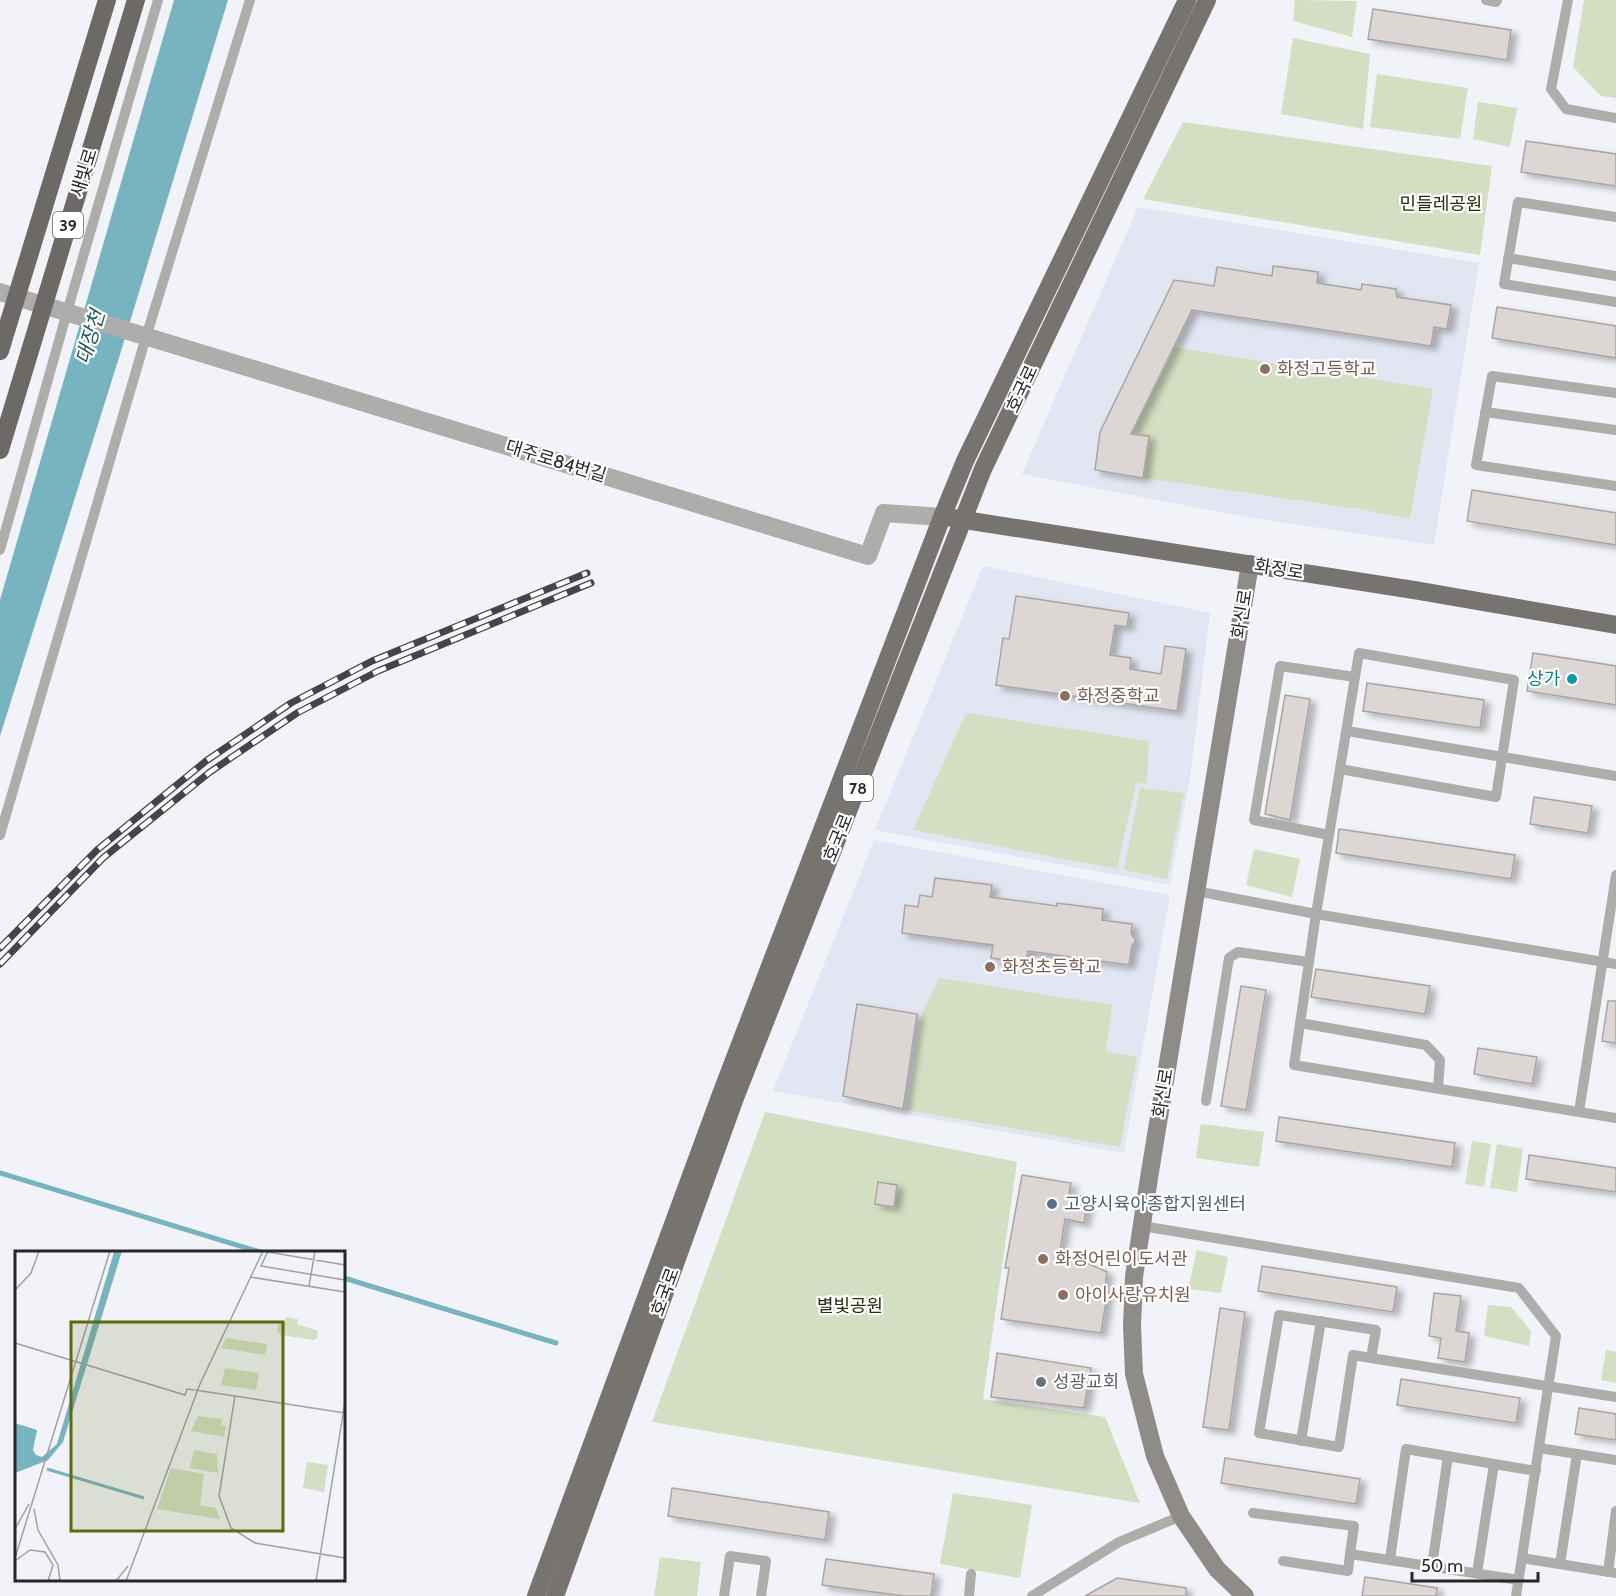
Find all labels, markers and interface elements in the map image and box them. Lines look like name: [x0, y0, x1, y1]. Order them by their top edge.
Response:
street label: 새빛로: [66, 146, 102, 200]
park label: 민들레공원: [1400, 193, 1482, 215]
road number: 39: [53, 212, 83, 238]
water label: 대장천: [70, 305, 110, 367]
place label: 화정고등학교: [1277, 358, 1376, 380]
street label: 호국로: [1002, 362, 1042, 416]
marker: 화정고등학교: [1258, 362, 1272, 376]
street label: 대주로84번길: [503, 435, 609, 487]
street label: 화정로: [1253, 554, 1305, 584]
street label: 화신로: [1227, 588, 1257, 640]
place label: 상가: [1527, 668, 1560, 690]
marker: 상가: [1565, 672, 1579, 686]
place label: 화정중학교: [1077, 685, 1160, 707]
marker: 화정중학교: [1058, 689, 1072, 703]
road number: 78: [843, 775, 873, 801]
street label: 호국로: [818, 811, 858, 865]
place label: 화정초등학교: [1002, 956, 1101, 978]
marker: 화정초등학교: [983, 960, 997, 974]
street label: 화신로: [1148, 1067, 1178, 1119]
place label: 고양시육아종합지원센터: [1064, 1193, 1246, 1215]
marker: 고양시육아종합지원센터: [1045, 1197, 1059, 1211]
place label: 화정어린이도서관: [1055, 1248, 1188, 1270]
inset map: [15, 1251, 345, 1581]
marker: 화정어린이도서관: [1036, 1252, 1050, 1266]
street label: 호국로: [646, 1265, 684, 1319]
place label: 아이사랑유치원: [1075, 1284, 1191, 1306]
marker: 아이사랑유치원: [1056, 1288, 1070, 1302]
park label: 별빛공원: [817, 1295, 883, 1317]
place label: 성광교회: [1053, 1371, 1119, 1393]
marker: 성광교회: [1034, 1375, 1048, 1389]
scale bar: [1412, 1545, 1538, 1583]
text: 50 m: [1421, 1555, 1463, 1577]

